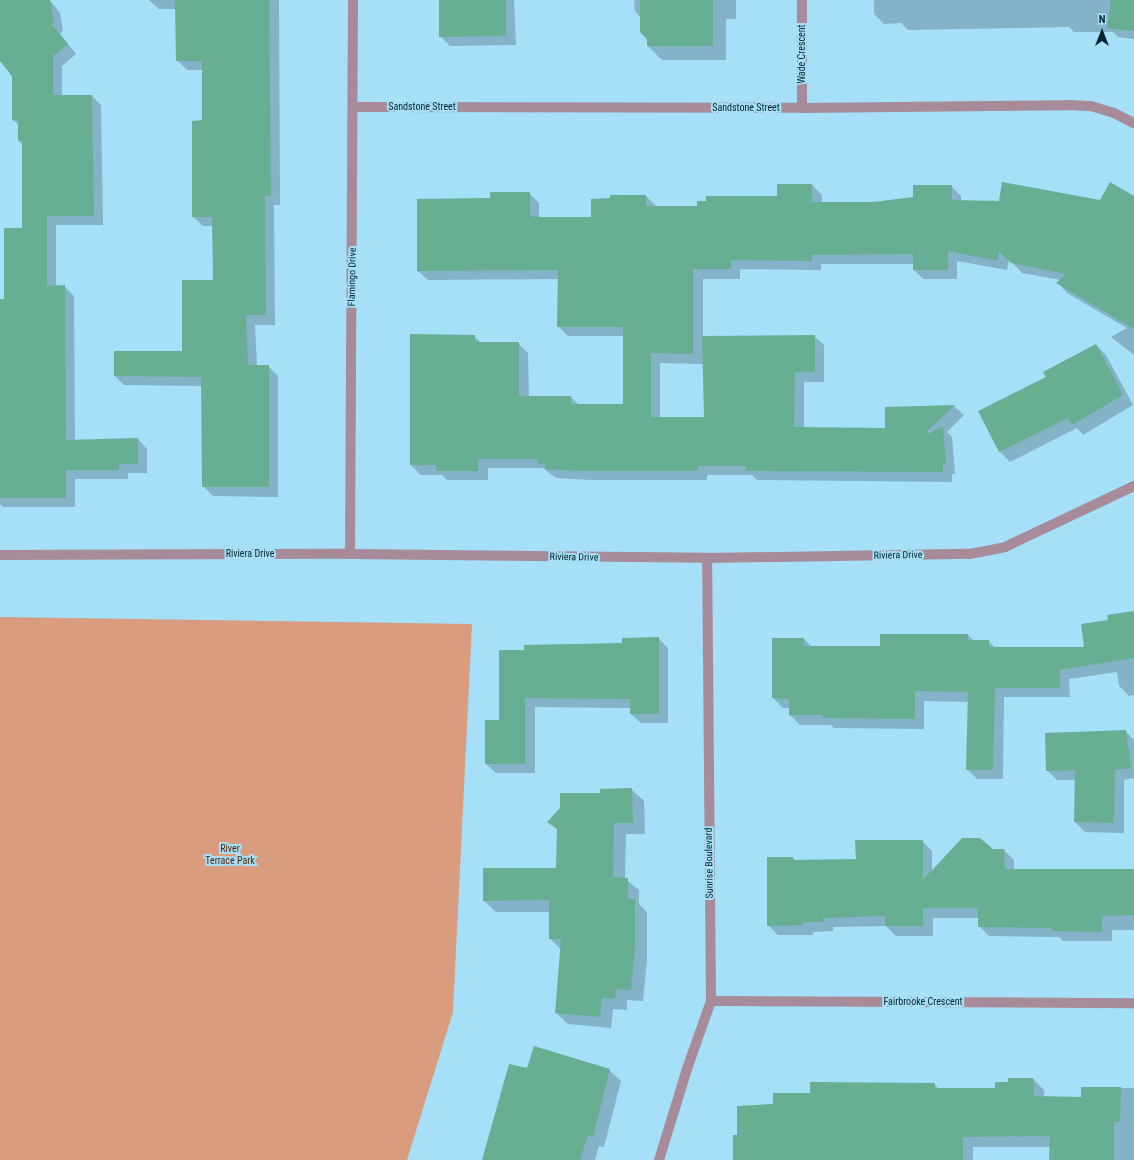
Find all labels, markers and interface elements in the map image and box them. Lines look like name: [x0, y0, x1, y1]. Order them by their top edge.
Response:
north arrow: [1082, 12, 1122, 52]
text: N: [1099, 13, 1105, 26]
street label: Wade Crescent: [796, 24, 808, 84]
street label: Sandstone Street: [388, 101, 456, 113]
street label: Sandstone Street: [712, 102, 780, 114]
street label: Flamingo Drive: [345, 248, 359, 306]
street label: Riviera Drive: [226, 548, 274, 560]
street label: Riviera Drive: [874, 549, 922, 561]
street label: Riviera Drive: [550, 551, 598, 563]
street label: Sunrise Boulevard: [702, 827, 716, 899]
park label: River Terrace Park: [205, 842, 255, 866]
street label: Fairbrooke Crescent: [883, 996, 963, 1008]

